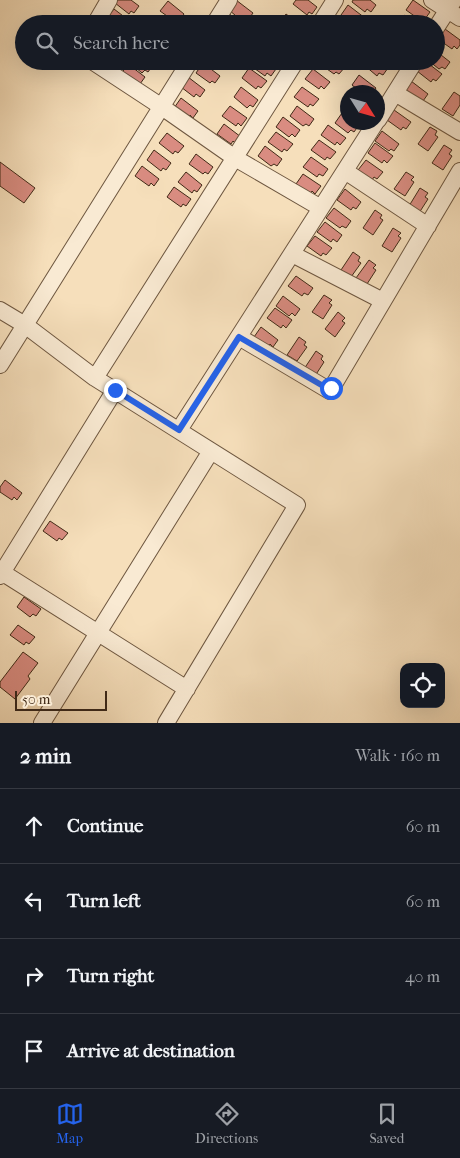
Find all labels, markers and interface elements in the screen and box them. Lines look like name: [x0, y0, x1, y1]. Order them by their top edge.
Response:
search box: [15, 15, 445, 70]
icon: search: [33, 29, 61, 57]
text: Search here: [73, 32, 169, 54]
north arrow: [340, 85, 385, 130]
route start: [320, 377, 343, 400]
route end: [104, 379, 127, 402]
map controls: [400, 663, 445, 708]
button: locate: [400, 663, 445, 708]
scale bar: [15, 688, 108, 711]
text: 50 m: [22, 691, 50, 708]
text: 2 min: [20, 744, 71, 768]
text: Walk · 160 m: [355, 746, 440, 765]
icon: ahead: [20, 812, 48, 840]
text: Continue: [67, 815, 143, 837]
text: 60 m: [406, 817, 440, 836]
icon: left: [20, 887, 48, 915]
text: Turn left: [67, 890, 141, 912]
text: 60 m: [406, 892, 440, 911]
icon: right: [20, 962, 48, 990]
text: Turn right: [67, 965, 154, 987]
text: 40 m: [405, 967, 440, 986]
icon: arrive: [20, 1037, 48, 1065]
text: Arrive at destination: [67, 1040, 235, 1062]
tab: Map: [56, 1100, 84, 1147]
tab: Directions: [195, 1100, 258, 1147]
tab: Saved: [370, 1100, 404, 1147]

